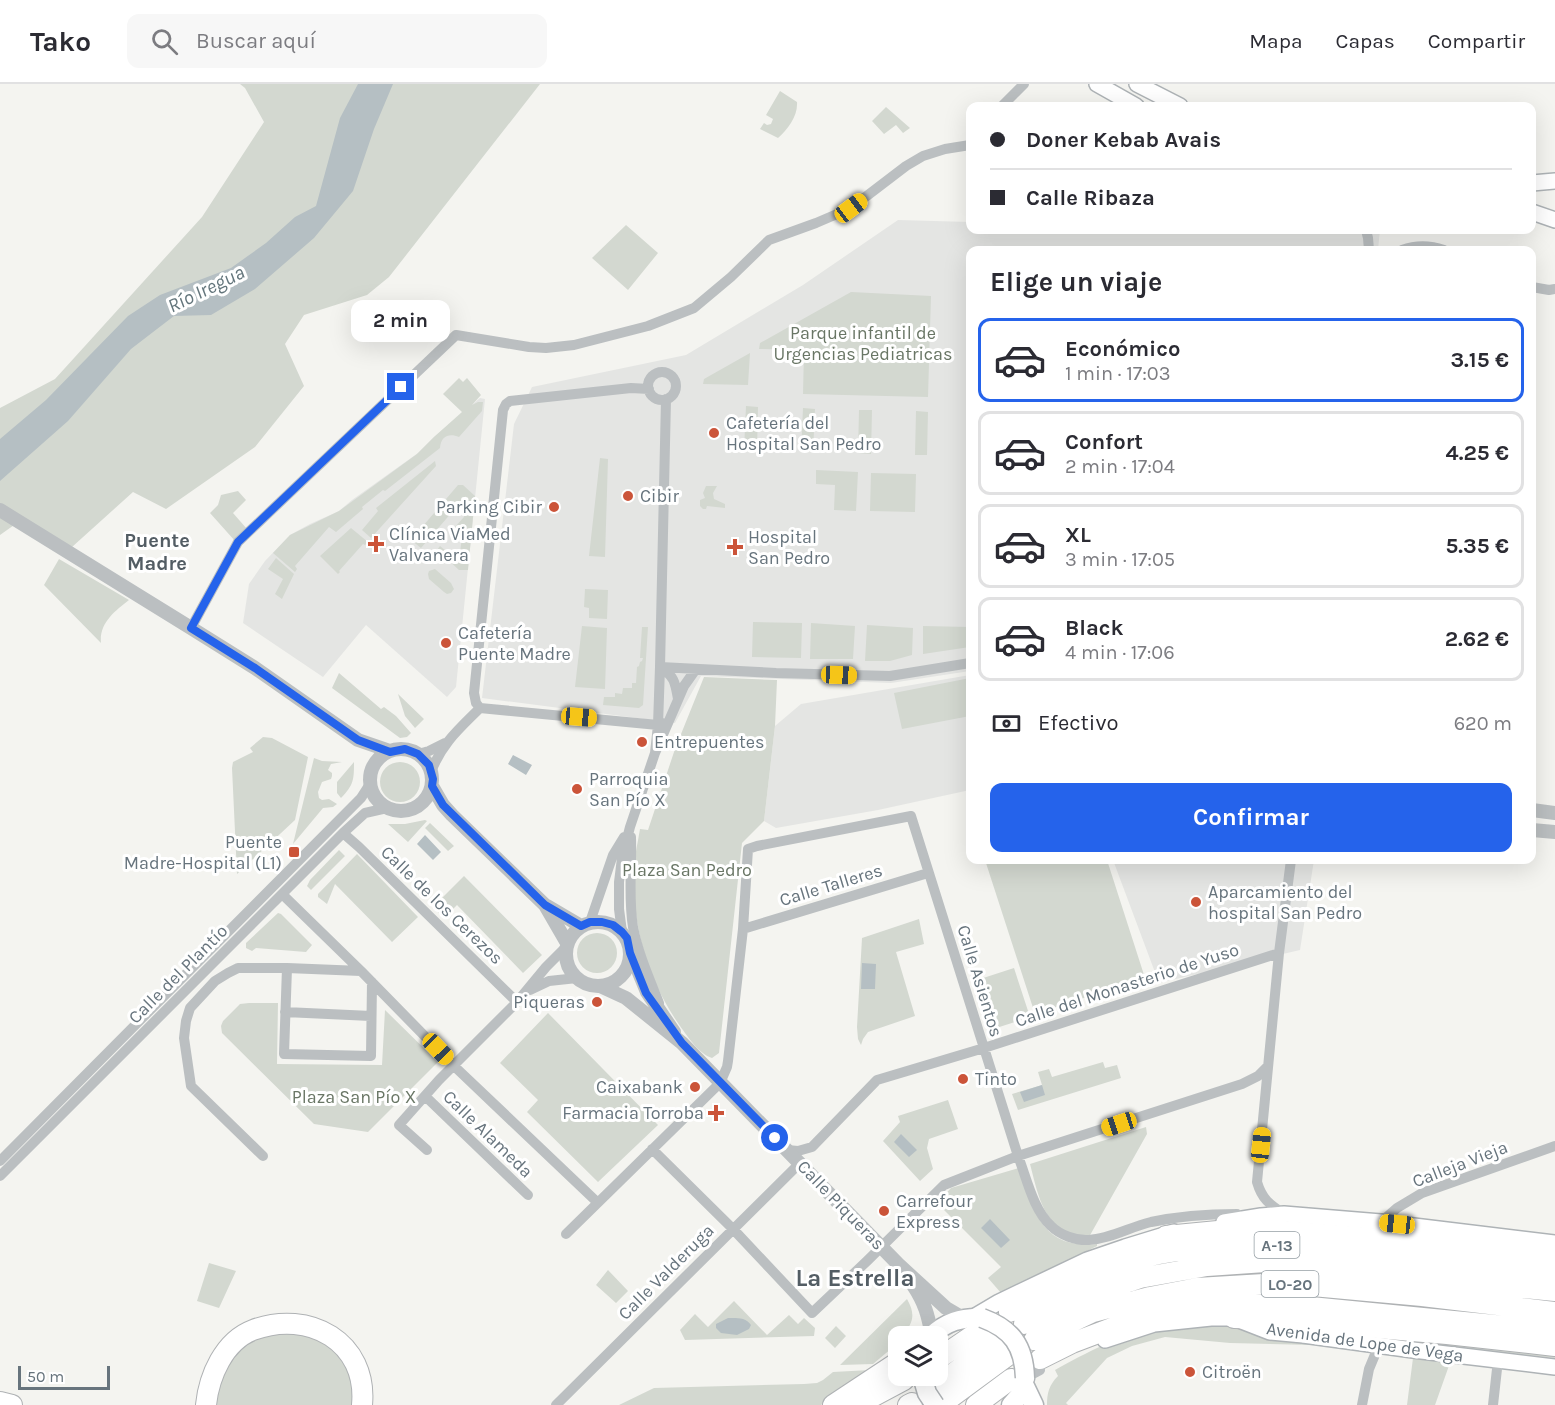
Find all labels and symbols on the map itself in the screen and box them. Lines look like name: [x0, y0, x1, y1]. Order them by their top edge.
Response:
car: [831, 190, 871, 226]
water label: Río Iregua: [164, 261, 248, 317]
callout: 2 min: [352, 300, 450, 342]
park label: Parque infantil de Urgencias Pediatricas: [774, 322, 952, 365]
route end: [387, 373, 414, 400]
place label: Cafetería del Hospital San Pedro: [726, 412, 881, 455]
marker: Cafetería del Hospital San Pedro: [707, 426, 721, 440]
place label: Cibir: [640, 485, 679, 507]
marker: Cibir: [621, 489, 635, 503]
place label: Parking Cibir: [436, 496, 542, 518]
marker: Parking Cibir: [547, 500, 561, 514]
place label: Clínica ViaMed Valvanera: [389, 523, 511, 566]
place label: Hospital San Pedro: [748, 526, 830, 569]
district label: Puente Madre: [124, 529, 190, 575]
marker: Clínica ViaMed Valvanera: [367, 535, 385, 553]
marker: Hospital San Pedro: [726, 538, 744, 556]
place label: Cafetería Puente Madre: [458, 622, 571, 665]
marker: Cafetería Puente Madre: [439, 636, 453, 650]
car: [821, 665, 857, 685]
car: [560, 706, 598, 728]
place label: Entrepuentes: [654, 731, 765, 753]
marker: Entrepuentes: [635, 735, 649, 749]
place label: Parroquia San Pío X: [589, 768, 668, 811]
marker: Parroquia San Pío X: [570, 782, 584, 796]
place label: Puente Madre-Hospital (L1): [124, 831, 282, 874]
street label: Calle de los Cerezos: [376, 841, 508, 969]
marker: Puente Madre-Hospital (L1): [287, 845, 301, 859]
park label: Plaza San Pedro: [622, 859, 752, 881]
street label: Calle Talleres: [777, 859, 885, 911]
place label: Aparcamiento del hospital San Pedro: [1208, 881, 1362, 924]
marker: Aparcamiento del hospital San Pedro: [1189, 895, 1203, 909]
street label: Calle del Plantío: [124, 920, 232, 1028]
street label: Calle Asientos: [953, 922, 1007, 1040]
street label: Calle del Monasterio de Yuso: [1012, 938, 1242, 1032]
place label: Piqueras: [513, 991, 585, 1013]
marker: Piqueras: [590, 995, 604, 1009]
car: [419, 1030, 457, 1068]
place label: Tinto: [975, 1068, 1017, 1090]
marker: Tinto: [956, 1072, 970, 1086]
place label: Caixabank: [596, 1076, 683, 1098]
marker: Caixabank: [688, 1080, 702, 1094]
park label: Plaza San Pío X: [292, 1086, 416, 1108]
street label: Calle Alameda: [438, 1086, 538, 1182]
place label: Farmacia Torroba: [562, 1102, 704, 1124]
marker: Farmacia Torroba: [709, 1106, 723, 1120]
car: [1099, 1110, 1139, 1138]
route start: [761, 1124, 788, 1151]
car: [1250, 1126, 1272, 1164]
street label: Calleja Vieja: [1409, 1136, 1511, 1192]
street label: Calle Piqueras: [793, 1155, 889, 1255]
place label: Carrefour Express: [896, 1190, 973, 1233]
marker: Carrefour Express: [877, 1204, 891, 1218]
car: [1378, 1213, 1416, 1235]
street label: Calle Valderuga: [614, 1220, 718, 1324]
road number: A-13: [1254, 1232, 1300, 1258]
district label: La Estrella: [796, 1264, 914, 1292]
road number: LO-20: [1262, 1271, 1318, 1297]
street label: Avenida de Lope de Vega: [1265, 1317, 1465, 1367]
place label: Citroën: [1202, 1361, 1262, 1383]
scale bar: [18, 1363, 110, 1390]
marker: Citroën: [1183, 1365, 1197, 1379]

